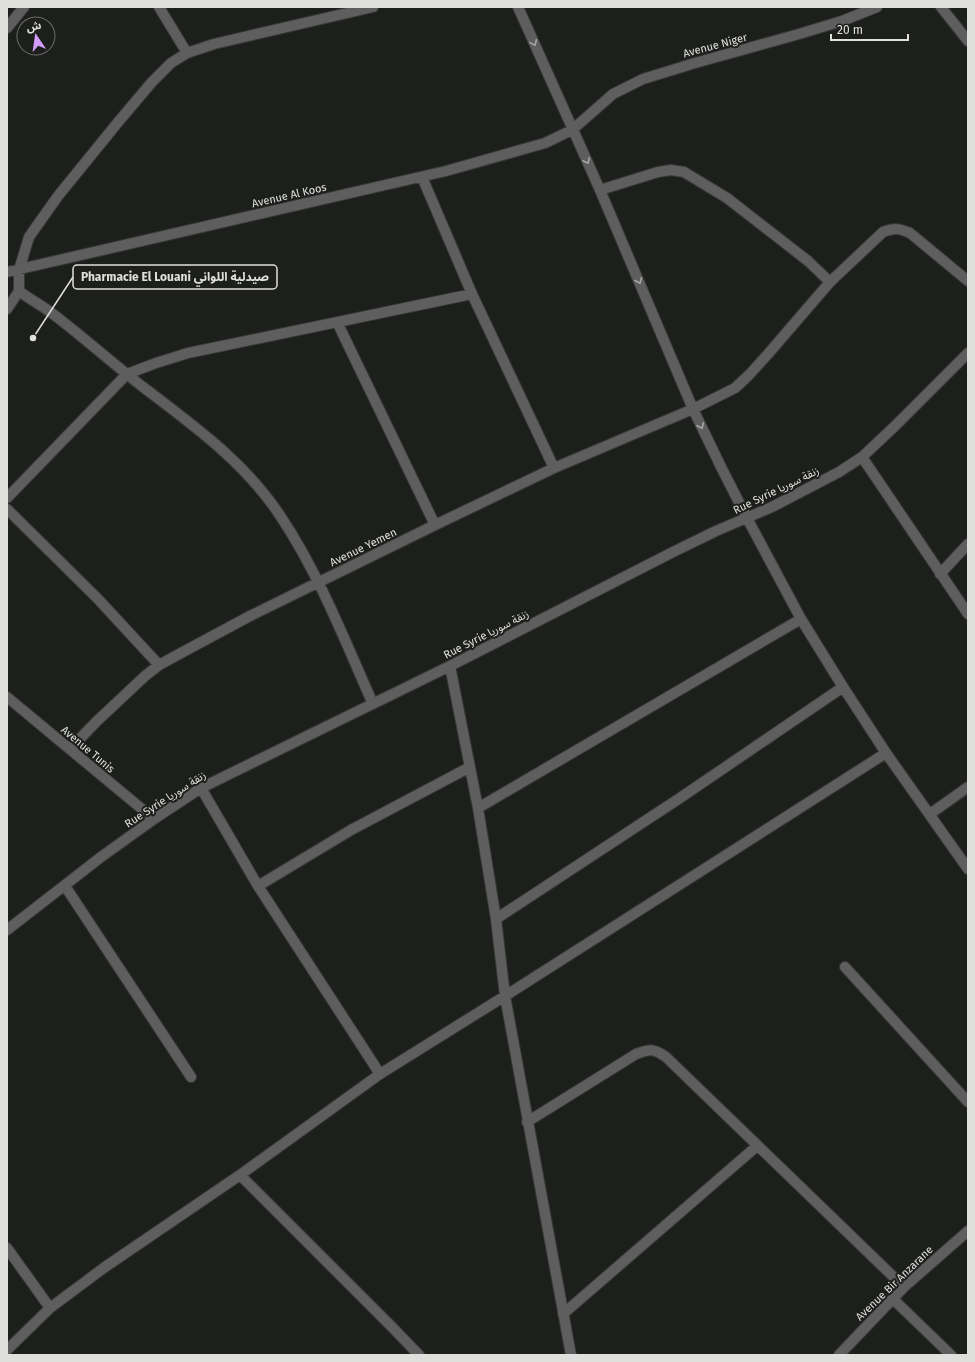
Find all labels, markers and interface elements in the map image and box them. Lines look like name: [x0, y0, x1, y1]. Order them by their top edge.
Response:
north arrow: [16, 16, 56, 56]
scale bar: [831, 16, 908, 42]
text: ش: [25, 19, 43, 35]
text: 20 m: [837, 23, 863, 37]
street label: Avenue Niger: [682, 30, 749, 60]
one-way arrow: [529, 38, 537, 46]
one-way arrow: [582, 157, 590, 165]
street label: Avenue Al Koos: [251, 181, 328, 210]
callout: Pharmacie El Louani صيدلية اللواني: [73, 265, 277, 289]
text: Pharmacie El Louani صيدلية اللواني: [81, 270, 269, 287]
one-way arrow: [634, 276, 642, 284]
one-way arrow: [696, 421, 704, 429]
street label: Rue Syrie زنقة سوريا: [731, 464, 821, 517]
street label: Avenue Yemen: [328, 526, 399, 569]
street label: Rue Syrie زنقة سوريا: [441, 607, 531, 662]
street label: Avenue Tunis: [58, 723, 117, 775]
street label: Rue Syrie زنقة سوريا: [122, 768, 208, 830]
street label: Avenue Bir Anzarane: [853, 1243, 936, 1323]

